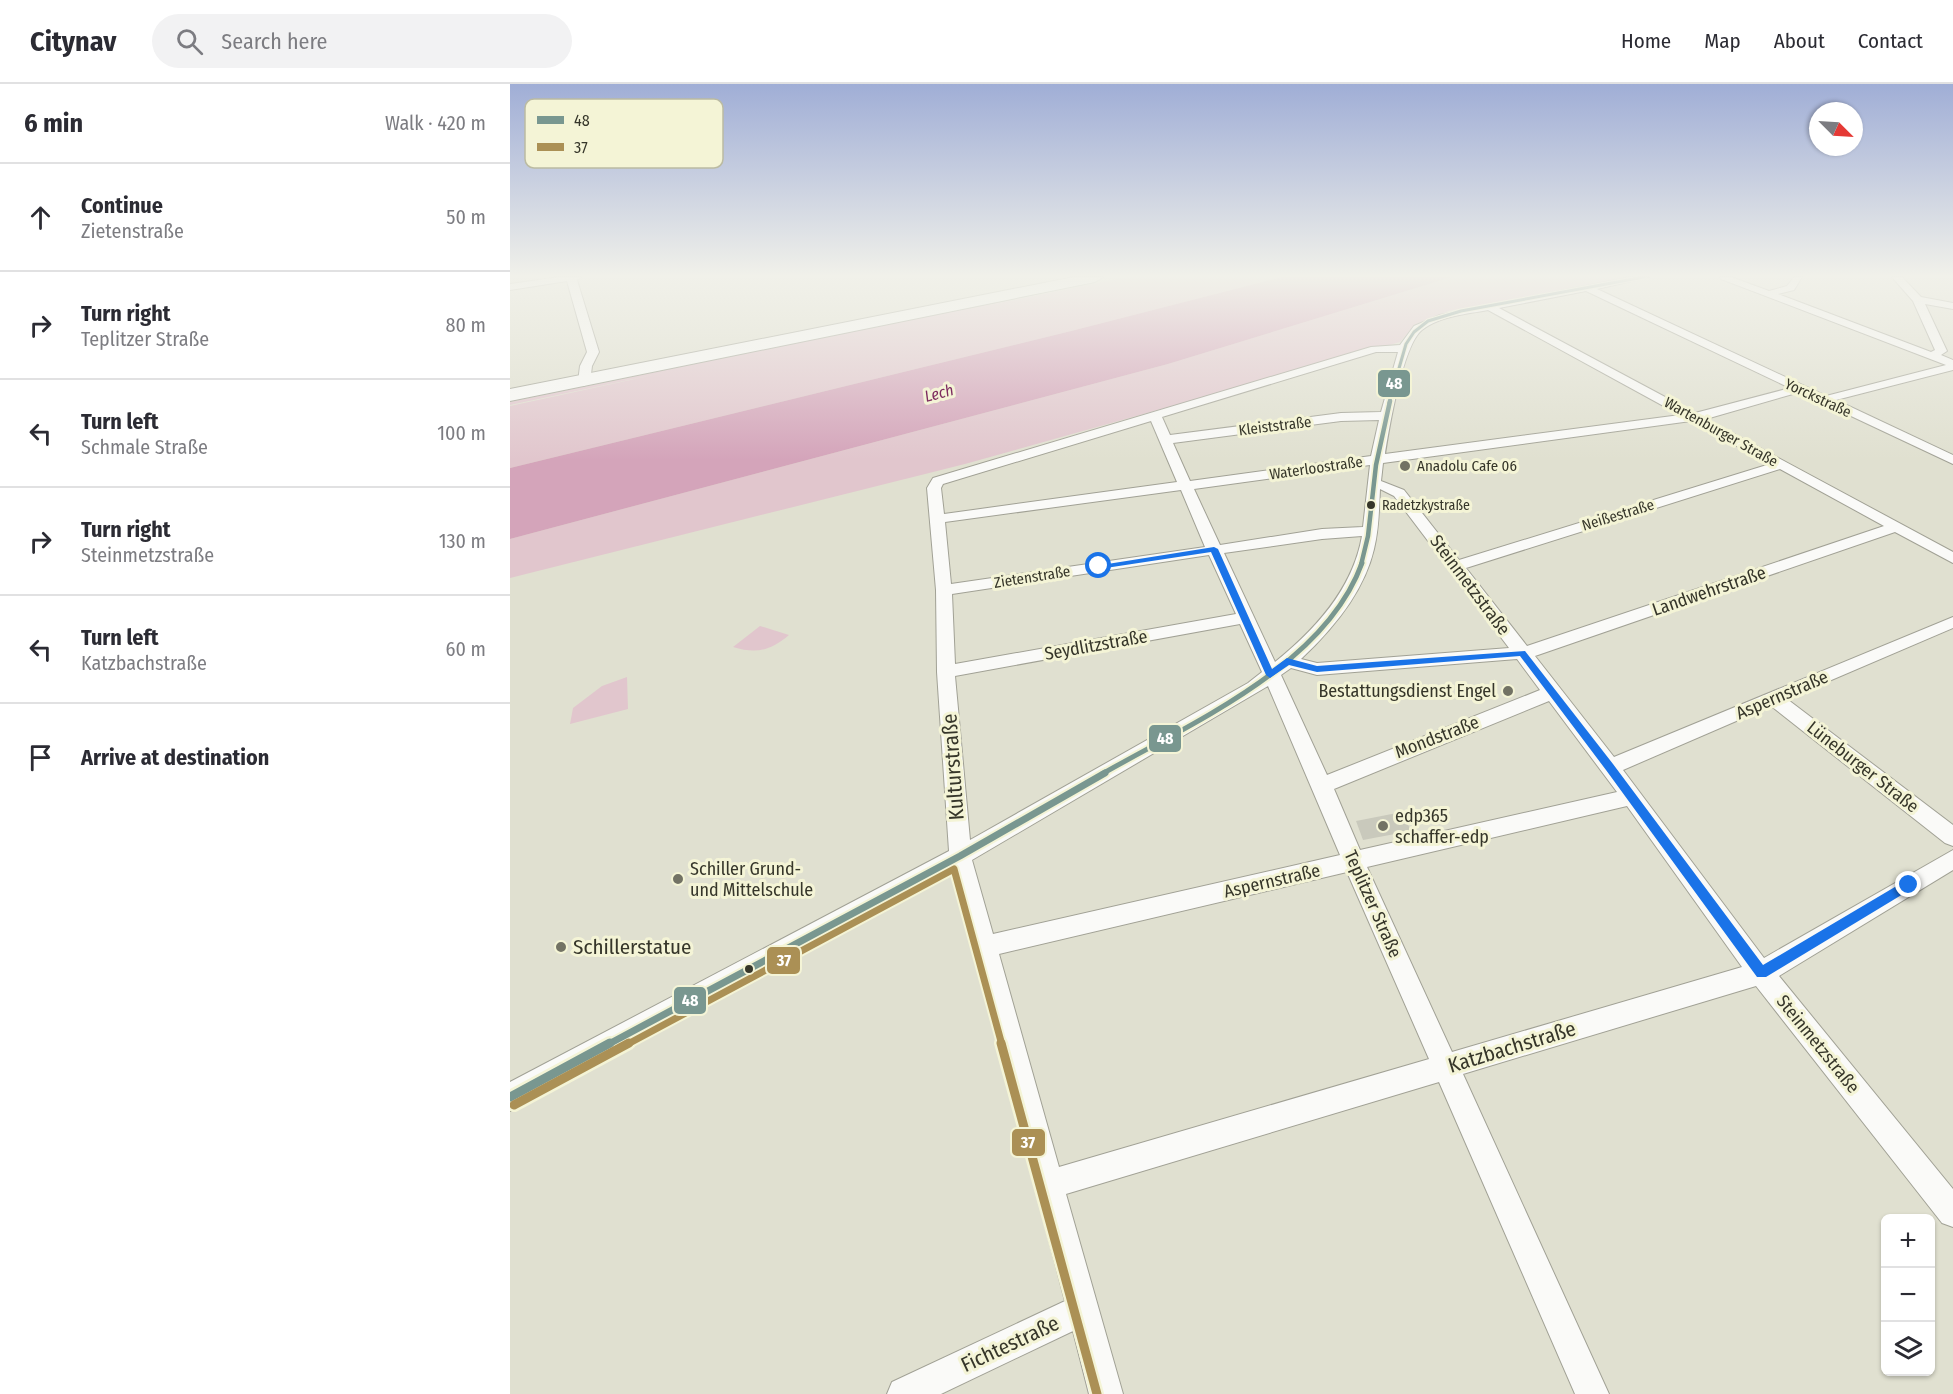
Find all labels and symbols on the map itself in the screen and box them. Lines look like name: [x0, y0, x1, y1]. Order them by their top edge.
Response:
legend: [525, 99, 723, 168]
north arrow: [1809, 102, 1863, 156]
text: 48: [574, 111, 590, 130]
text: 37: [574, 138, 588, 157]
line badge: 48: [1377, 369, 1411, 398]
text: 48: [1386, 374, 1403, 393]
street label: Yorckstraße: [1782, 375, 1854, 421]
water label: Lech: [922, 380, 956, 406]
street label: Wartenburger Straße: [1661, 393, 1781, 471]
street label: Kleiststraße: [1238, 413, 1312, 439]
street label: Waterloostraße: [1268, 453, 1364, 483]
place label: Anadolu Cafe 06: [1417, 457, 1517, 475]
marker: Anadolu Cafe 06: [1398, 459, 1412, 473]
street label: Neißestraße: [1580, 495, 1656, 535]
place label: Radetzkystraße: [1382, 497, 1470, 514]
marker: Radetzkystraße: [1365, 499, 1377, 511]
street label: Steinmetzstraße: [1425, 531, 1515, 640]
route start: [1085, 552, 1111, 578]
street label: Landwehrstraße: [1649, 561, 1769, 621]
street label: Zietenstraße: [992, 562, 1072, 592]
street label: Seydlitzstraße: [1043, 625, 1149, 665]
street label: Aspernstraße: [1733, 666, 1832, 724]
place label: Bestattungsdienst Engel: [1318, 680, 1496, 702]
marker: Bestattungsdienst Engel: [1501, 684, 1515, 698]
street label: Mondstraße: [1392, 711, 1482, 763]
street label: Kulturstraße: [936, 713, 970, 821]
street label: Lüneburger Straße: [1803, 716, 1923, 818]
line badge: 48: [1148, 724, 1182, 753]
text: 48: [1157, 729, 1174, 748]
place label: edp365 schaffer-edp: [1395, 805, 1489, 848]
marker: edp365 schaffer-edp: [1376, 819, 1390, 833]
street label: Teplitzer Straße: [1340, 847, 1407, 961]
place label: Schiller Grund- und Mittelschule: [690, 858, 813, 901]
street label: Aspernstraße: [1222, 859, 1322, 903]
route end: [1895, 871, 1921, 897]
marker: Schiller Grund- und Mittelschule: [671, 872, 685, 886]
place label: Schillerstatue: [573, 934, 691, 960]
marker: Schillerstatue: [554, 940, 568, 954]
line badge: 37: [766, 946, 801, 975]
text: 37: [776, 951, 791, 970]
unlabelled marker: [743, 963, 755, 975]
line badge: 48: [673, 986, 707, 1015]
text: 48: [682, 991, 699, 1010]
street label: Steinmetzstraße: [1772, 991, 1864, 1098]
street label: Katzbachstraße: [1445, 1015, 1579, 1079]
line badge: 37: [1011, 1128, 1046, 1157]
text: 37: [1020, 1133, 1035, 1152]
street label: Fichtestraße: [957, 1310, 1063, 1378]

